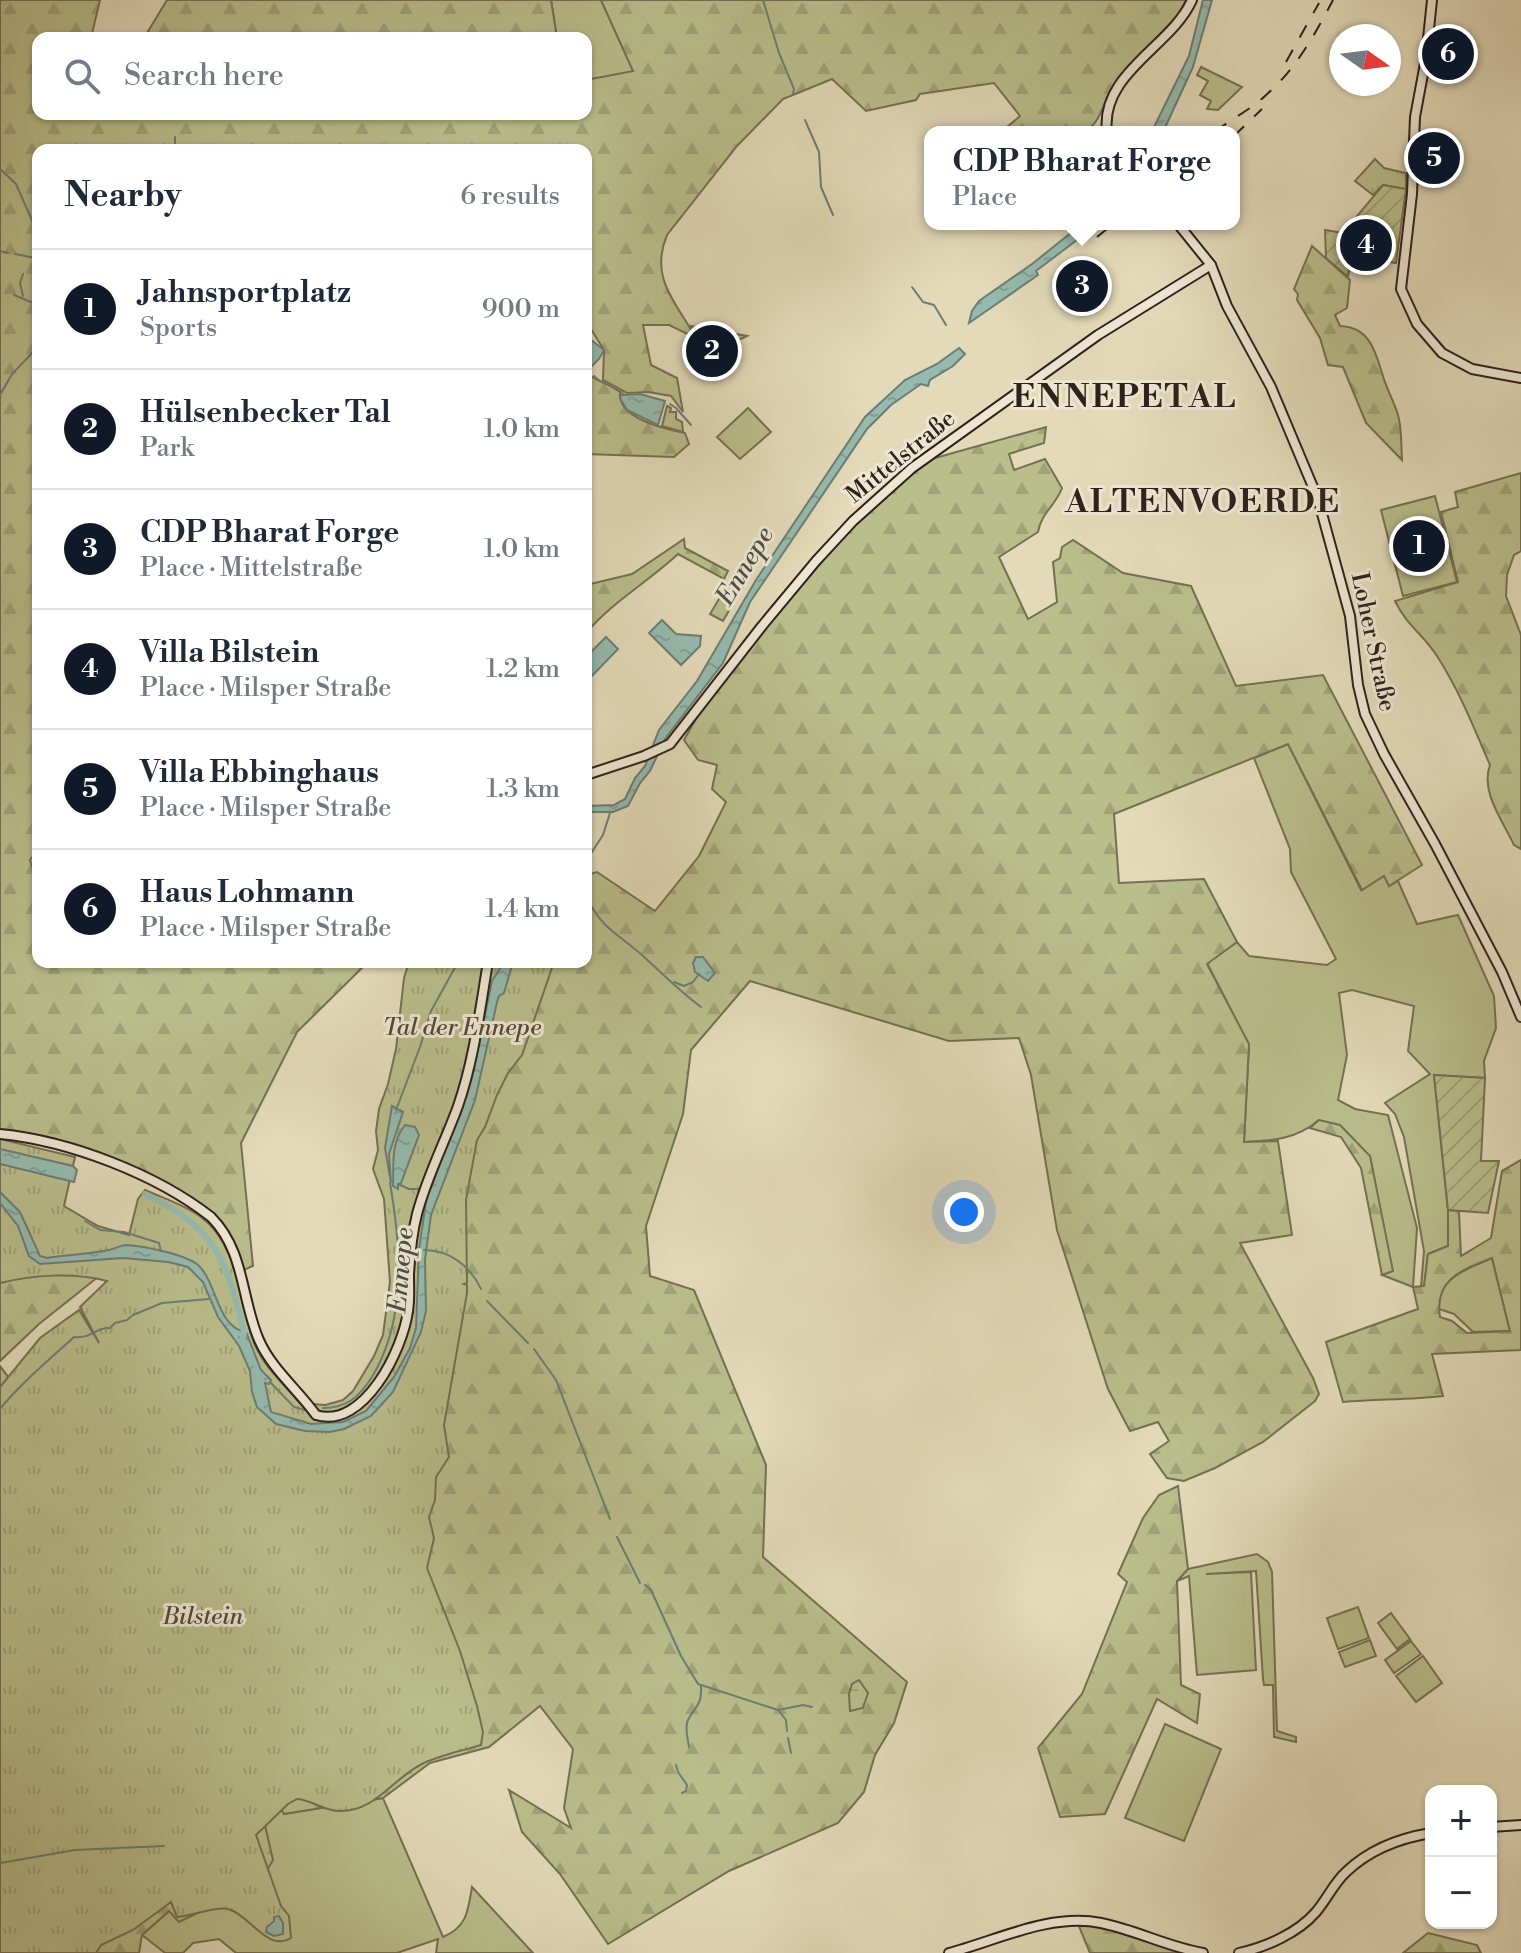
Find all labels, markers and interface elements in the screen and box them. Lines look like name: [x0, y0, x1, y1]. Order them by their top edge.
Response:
north arrow: [1329, 24, 1401, 96]
pin: 6: [1422, 24, 1474, 84]
search box: [32, 32, 592, 120]
icon: search: [60, 54, 104, 98]
text: Search here: [124, 57, 284, 95]
popup: [924, 126, 1240, 230]
pin: 5: [1408, 128, 1460, 188]
text: CDP Bharat Forge: [952, 143, 1212, 181]
text: Nearby: [64, 175, 182, 217]
text: 6 results: [460, 180, 560, 212]
text: Place: [952, 181, 1017, 213]
pin: 4: [1340, 215, 1392, 275]
pin: 3: [1056, 256, 1108, 316]
text: Jahnsportplatz: [140, 274, 351, 312]
text: 1: [84, 293, 96, 325]
text: 900 m: [482, 293, 560, 325]
text: Sports: [140, 312, 217, 344]
pin: 2: [686, 321, 738, 381]
district label: ENNEPETAL: [1013, 377, 1237, 417]
text: Hülsenbecker Tal: [140, 394, 391, 432]
street label: Mittelstraße: [840, 404, 962, 510]
text: 2: [82, 413, 98, 445]
text: 1.0 km: [484, 413, 560, 445]
text: Park: [140, 432, 194, 464]
district label: ALTENVOERDE: [1064, 482, 1341, 522]
text: CDP Bharat Forge: [140, 514, 399, 552]
pin: 1: [1393, 516, 1445, 576]
water label: Ennepe: [709, 521, 781, 612]
text: 3: [82, 533, 98, 565]
text: 1.0 km: [484, 533, 560, 565]
text: Place · Mittelstraße: [140, 552, 363, 584]
street label: Loher Straße: [1344, 570, 1402, 714]
text: Villa Bilstein: [140, 634, 319, 672]
text: 4: [81, 653, 99, 685]
text: 1.2 km: [486, 653, 560, 685]
text: Place · Milsper Straße: [140, 672, 391, 704]
text: Villa Ebbinghaus: [140, 754, 379, 792]
text: 5: [82, 773, 98, 805]
text: 1.3 km: [486, 773, 560, 805]
text: Place · Milsper Straße: [140, 792, 391, 824]
text: Haus Lohmann: [140, 874, 354, 912]
text: 6: [82, 893, 98, 925]
text: 1.4 km: [485, 893, 560, 925]
text: Place · Milsper Straße: [140, 912, 391, 944]
park label: Tal der Ennepe: [383, 1013, 541, 1043]
your location: [944, 1192, 984, 1232]
water label: Ennepe: [381, 1226, 421, 1315]
park label: Bilstein: [162, 1602, 244, 1632]
map controls: [1425, 1785, 1497, 1929]
button: +: [1425, 1785, 1497, 1857]
button: −: [1425, 1857, 1497, 1929]

